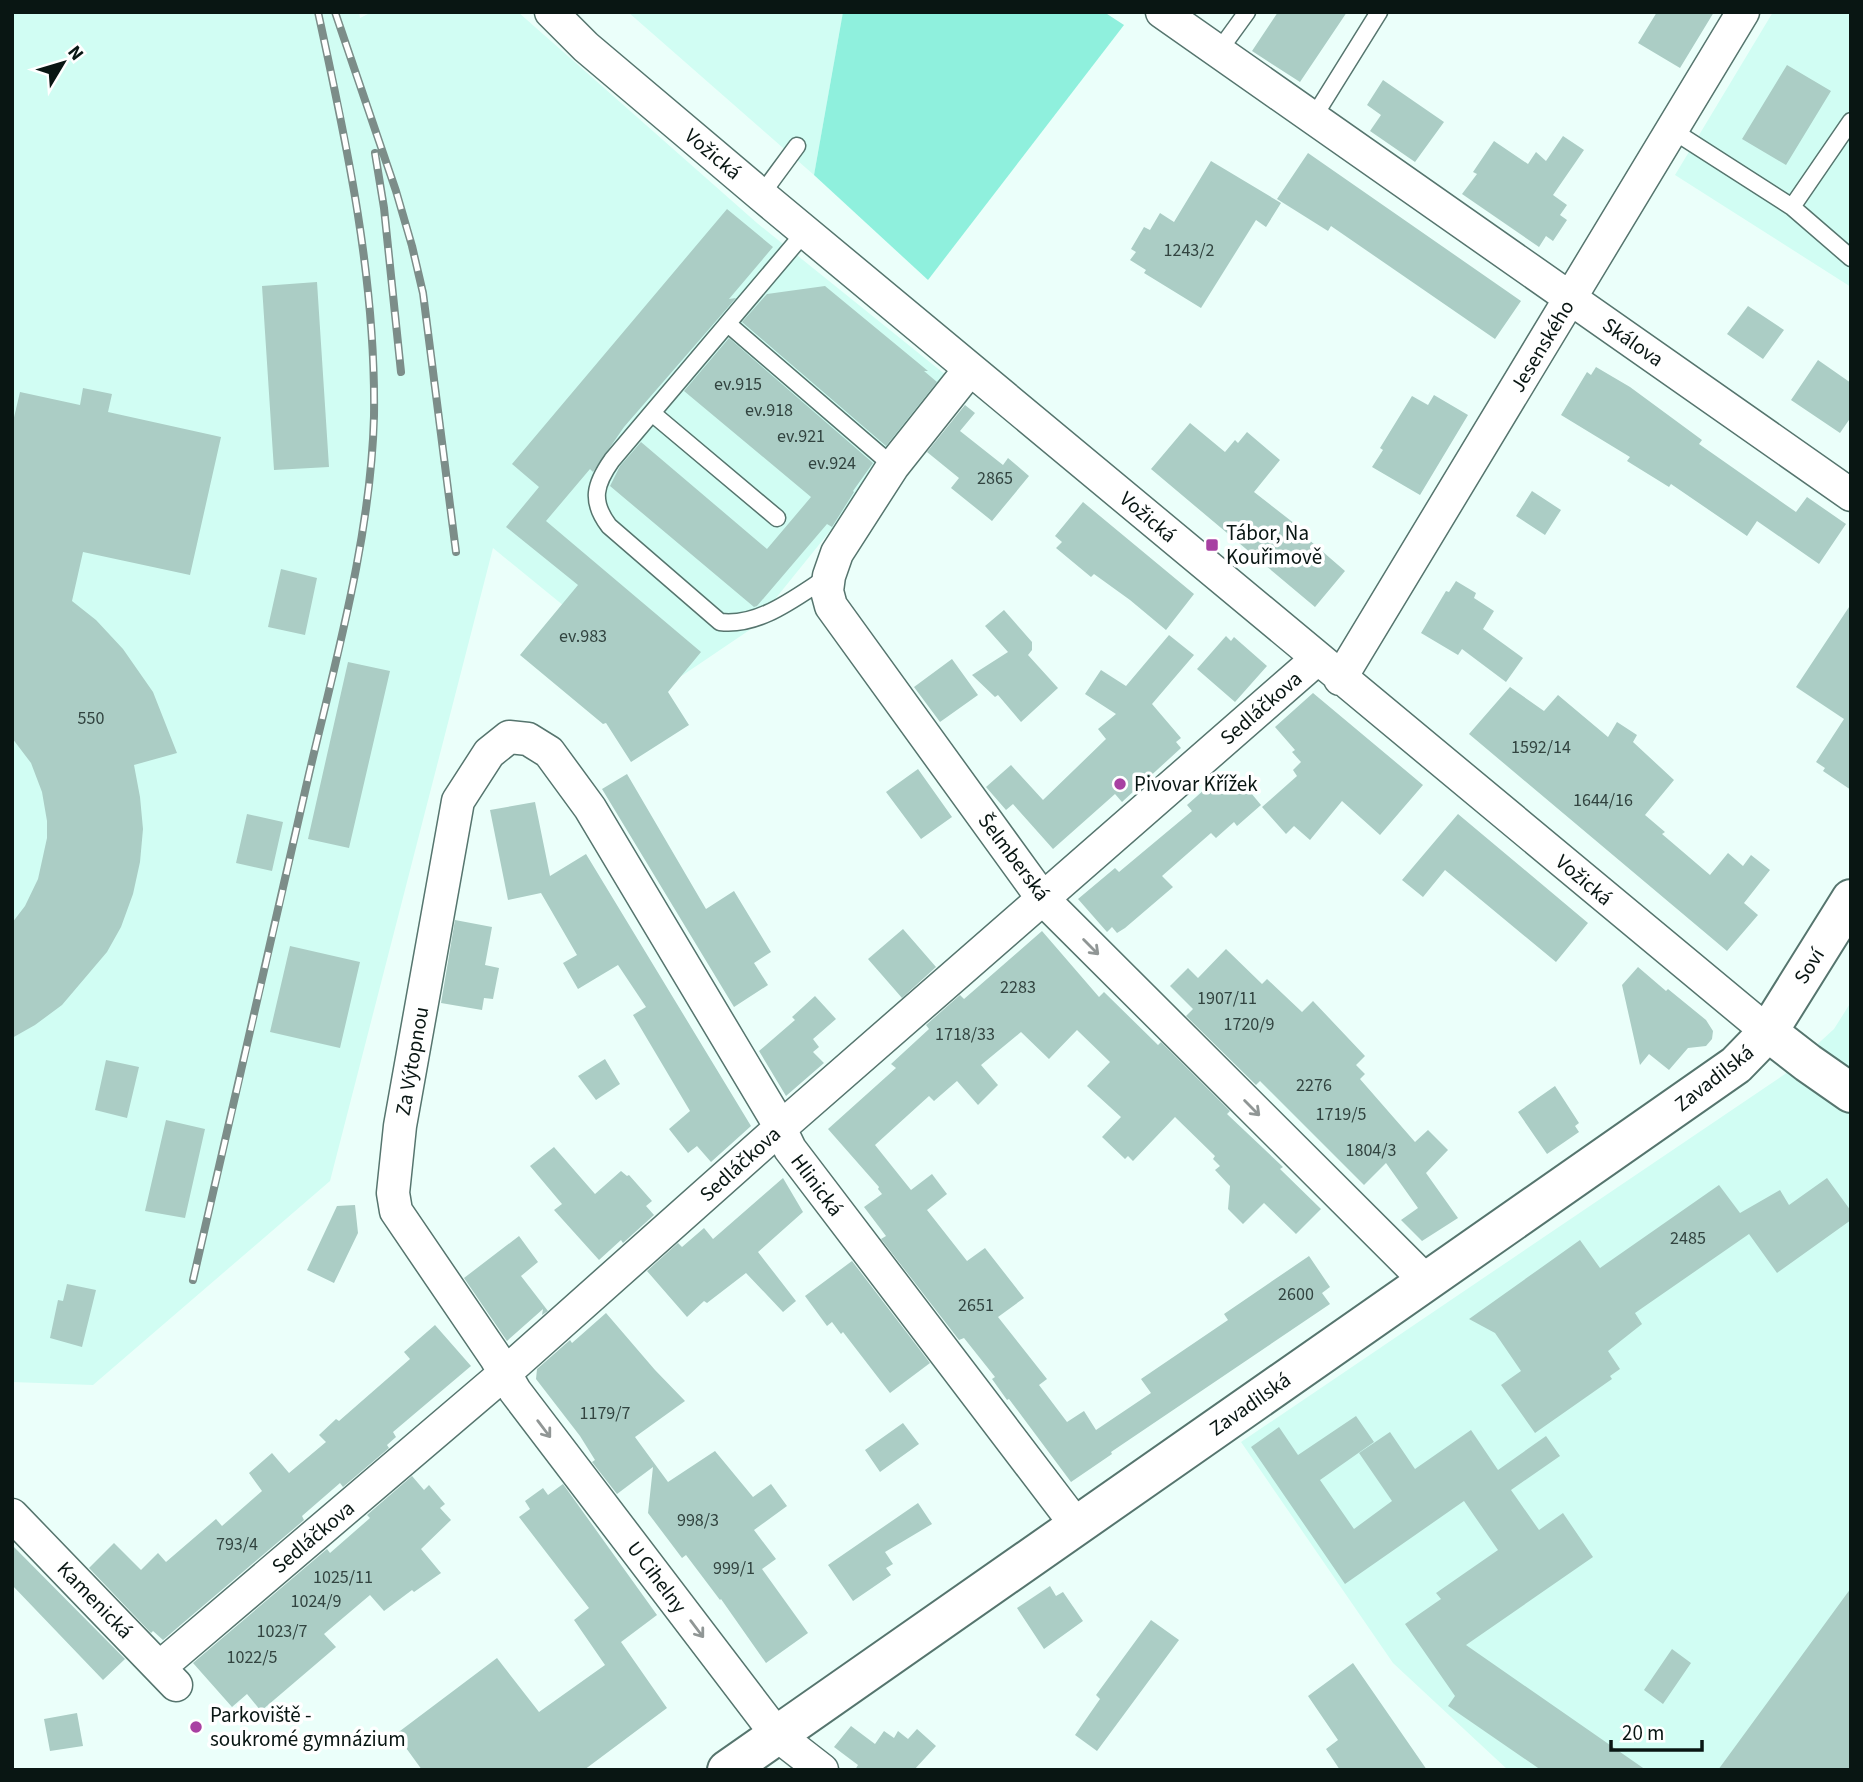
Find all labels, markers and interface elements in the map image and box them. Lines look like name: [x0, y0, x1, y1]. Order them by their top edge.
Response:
north arrow: [28, 28, 98, 98]
text: N: [61, 40, 90, 67]
street label: Vožická: [678, 121, 748, 187]
house number: 1243/2: [1163, 238, 1215, 263]
street label: Jesenského: [1503, 294, 1581, 398]
street label: Skálova: [1596, 310, 1670, 374]
house number: ev.915: [714, 372, 762, 397]
house number: ev.918: [745, 398, 793, 423]
house number: ev.921: [777, 424, 825, 449]
house number: ev.924: [808, 451, 856, 476]
house number: 2865: [977, 466, 1013, 491]
street label: Vožická: [1113, 484, 1183, 550]
place label: Tábor, Na Kouřimově: [1226, 518, 1322, 572]
marker: Tábor, Na Kouřimově: [1204, 537, 1220, 553]
house number: ev.983: [559, 624, 607, 649]
street label: Sedláčkova: [1213, 664, 1309, 752]
house number: 550: [78, 706, 104, 731]
house number: 1592/14: [1511, 735, 1571, 760]
place label: Pivovar Křížek: [1134, 769, 1258, 799]
marker: Pivovar Křížek: [1112, 776, 1128, 792]
house number: 1644/16: [1573, 788, 1633, 813]
street label: Šelmberská: [971, 807, 1057, 907]
street label: Vožická: [1549, 847, 1619, 913]
one-way arrow: [1083, 938, 1100, 955]
street label: Soví: [1786, 941, 1832, 990]
house number: 2283: [1000, 975, 1036, 1000]
house number: 1907/11: [1197, 986, 1257, 1011]
street label: Za Výtopnou: [388, 1004, 436, 1118]
house number: 1720/9: [1223, 1012, 1275, 1037]
house number: 1718/33: [935, 1022, 995, 1047]
street label: Zavadilská: [1668, 1037, 1760, 1119]
house number: 2276: [1296, 1073, 1332, 1098]
one-way arrow: [1244, 1099, 1261, 1116]
house number: 1719/5: [1315, 1102, 1367, 1127]
street label: Sedláčkova: [693, 1119, 787, 1209]
house number: 1804/3: [1345, 1138, 1397, 1163]
street label: Hlinická: [784, 1148, 850, 1222]
house number: 2485: [1670, 1226, 1706, 1251]
house number: 2600: [1278, 1282, 1314, 1307]
house number: 2651: [958, 1293, 994, 1318]
street label: Zavadilská: [1203, 1365, 1297, 1443]
house number: 1179/7: [579, 1401, 631, 1426]
one-way arrow: [536, 1419, 551, 1438]
street label: Sedláčkova: [265, 1493, 361, 1581]
house number: 998/3: [677, 1508, 719, 1533]
house number: 793/4: [216, 1532, 258, 1557]
street label: U Cihelny: [620, 1535, 694, 1619]
street label: Kamenická: [50, 1554, 140, 1646]
house number: 999/1: [713, 1556, 755, 1581]
house number: 1025/11: [313, 1565, 373, 1590]
house number: 1024/9: [290, 1589, 342, 1614]
house number: 1023/7: [256, 1619, 308, 1644]
one-way arrow: [690, 1619, 704, 1638]
house number: 1022/5: [226, 1645, 278, 1670]
place label: Parkoviště - soukromé gymnázium: [210, 1700, 406, 1754]
scale bar: [1611, 1708, 1702, 1752]
text: 20 m: [1622, 1718, 1664, 1748]
marker: Parkoviště - soukromé gymnázium: [188, 1719, 204, 1735]

